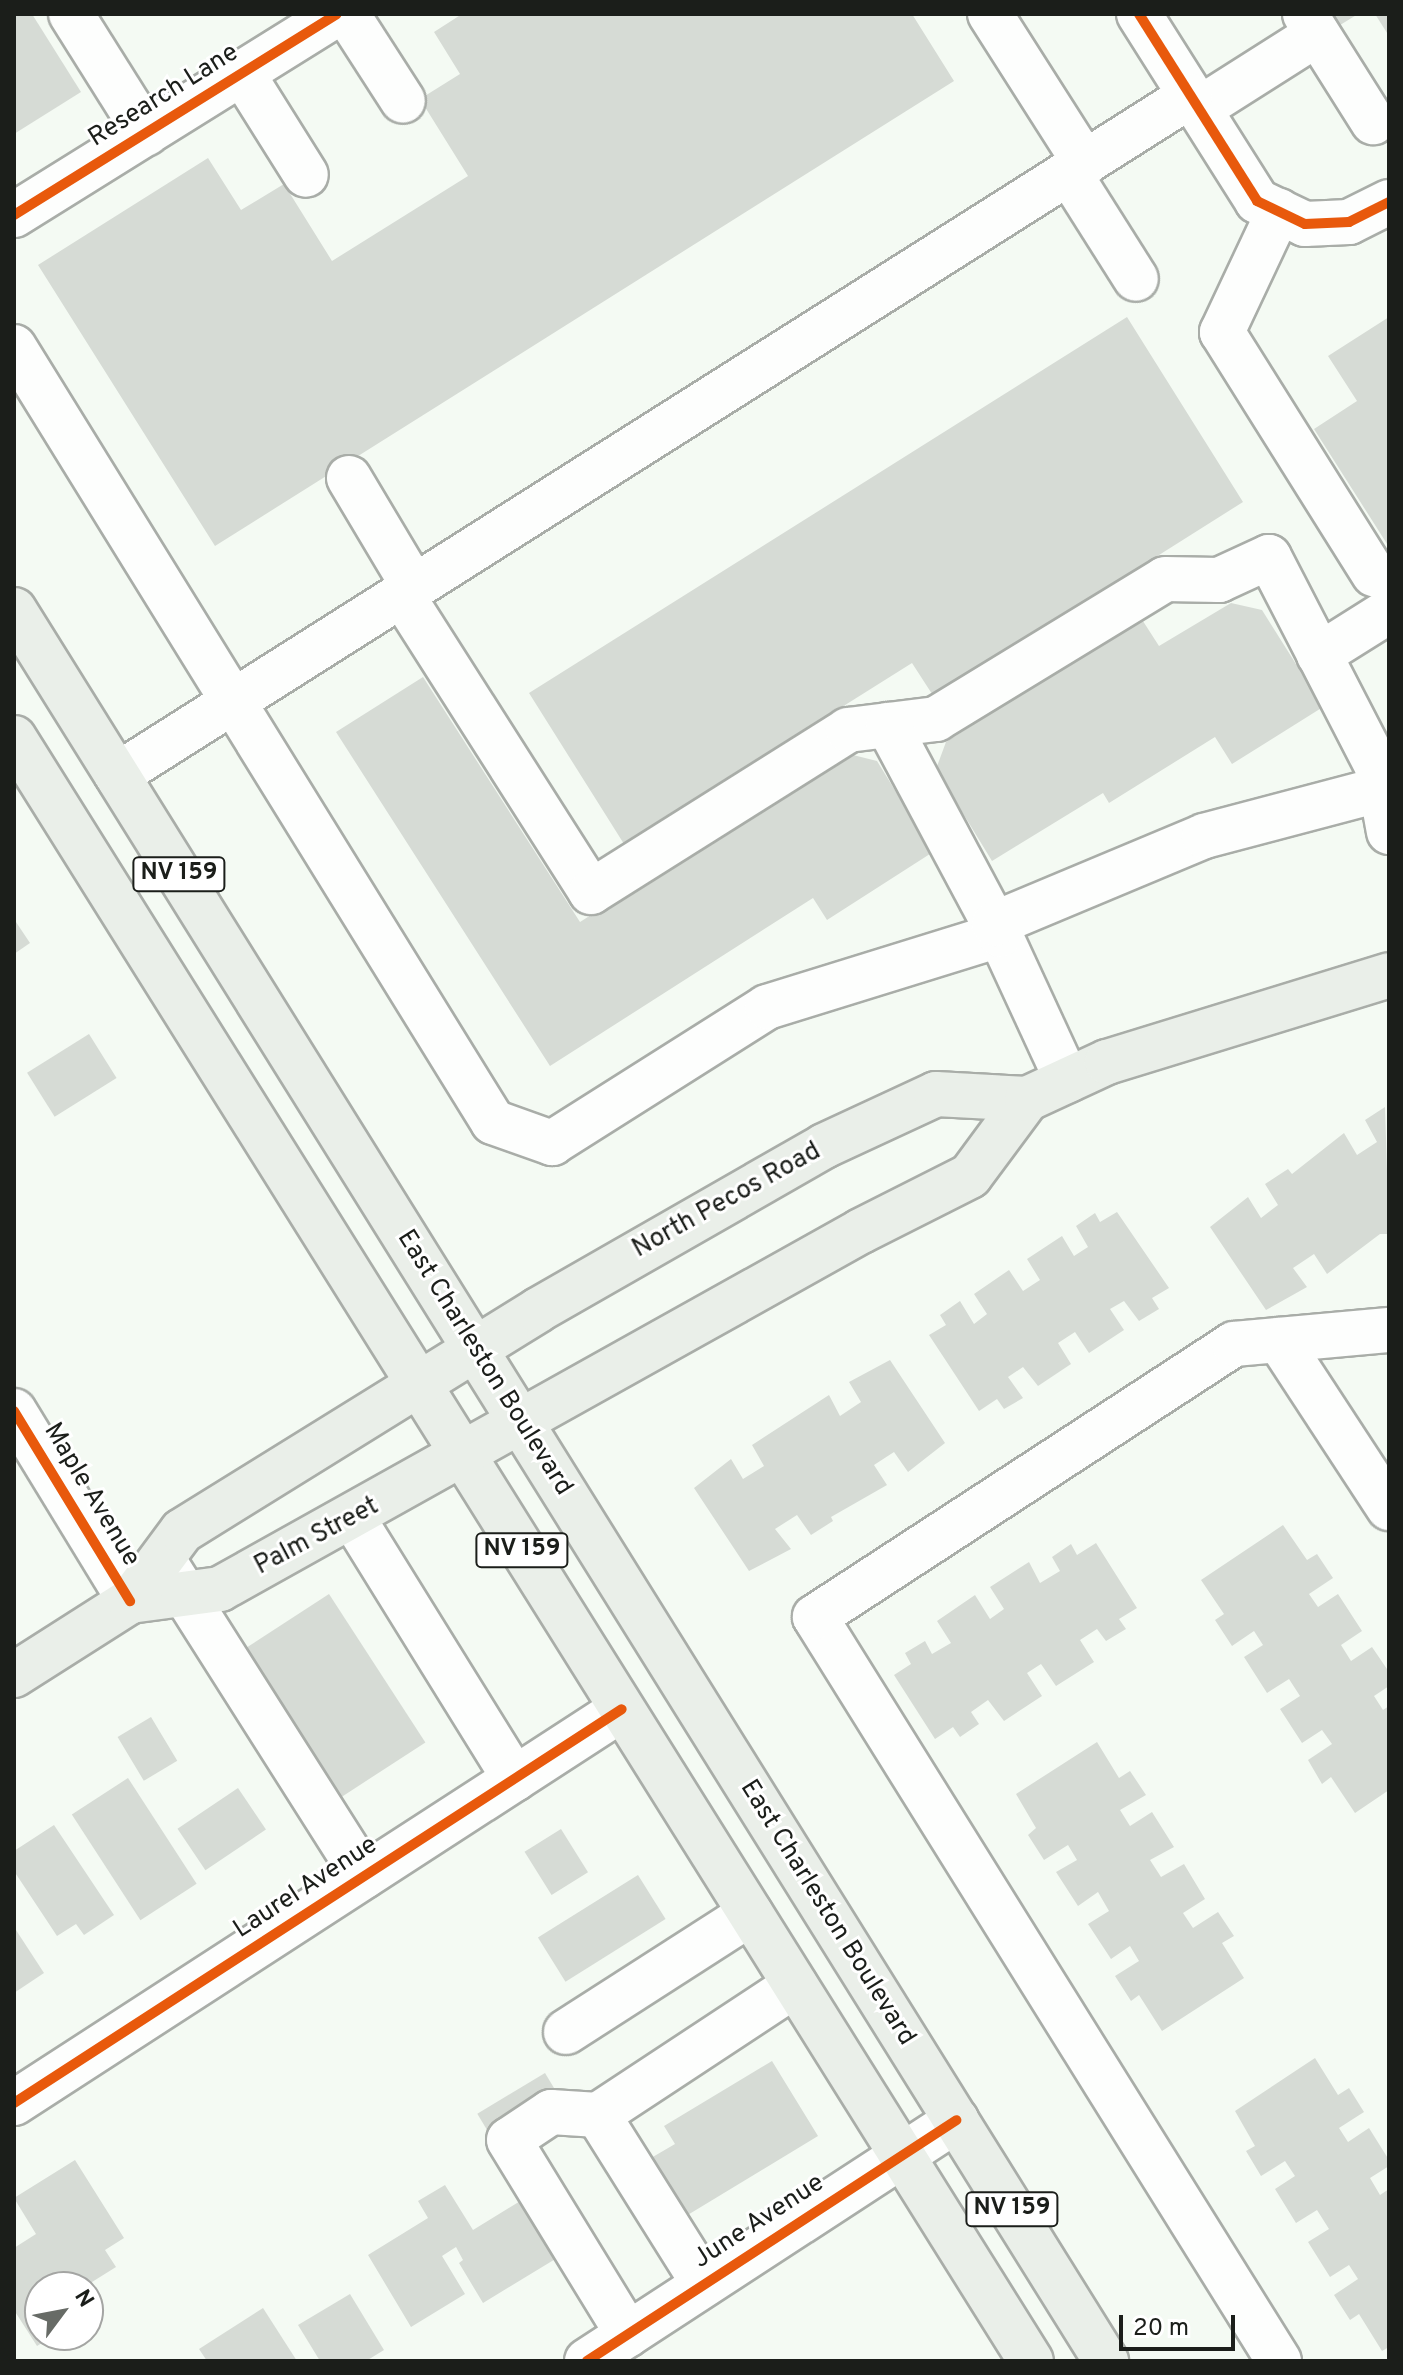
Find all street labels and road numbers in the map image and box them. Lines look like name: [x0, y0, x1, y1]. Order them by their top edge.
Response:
street label: Research Lane: [83, 37, 245, 155]
road number: NV 159: [131, 854, 227, 894]
street label: North Pecos Road: [627, 1136, 827, 1266]
street label: East Charleston Boulevard: [389, 1224, 579, 1502]
street label: Maple Avenue: [36, 1417, 146, 1573]
street label: Palm Street: [250, 1491, 384, 1583]
road number: NV 159: [474, 1530, 570, 1570]
street label: East Charleston Boulevard: [732, 1774, 922, 2052]
street label: Laurel Avenue: [228, 1830, 384, 1946]
street label: June Avenue: [687, 2168, 831, 2276]
road number: NV 159: [964, 2189, 1060, 2229]

